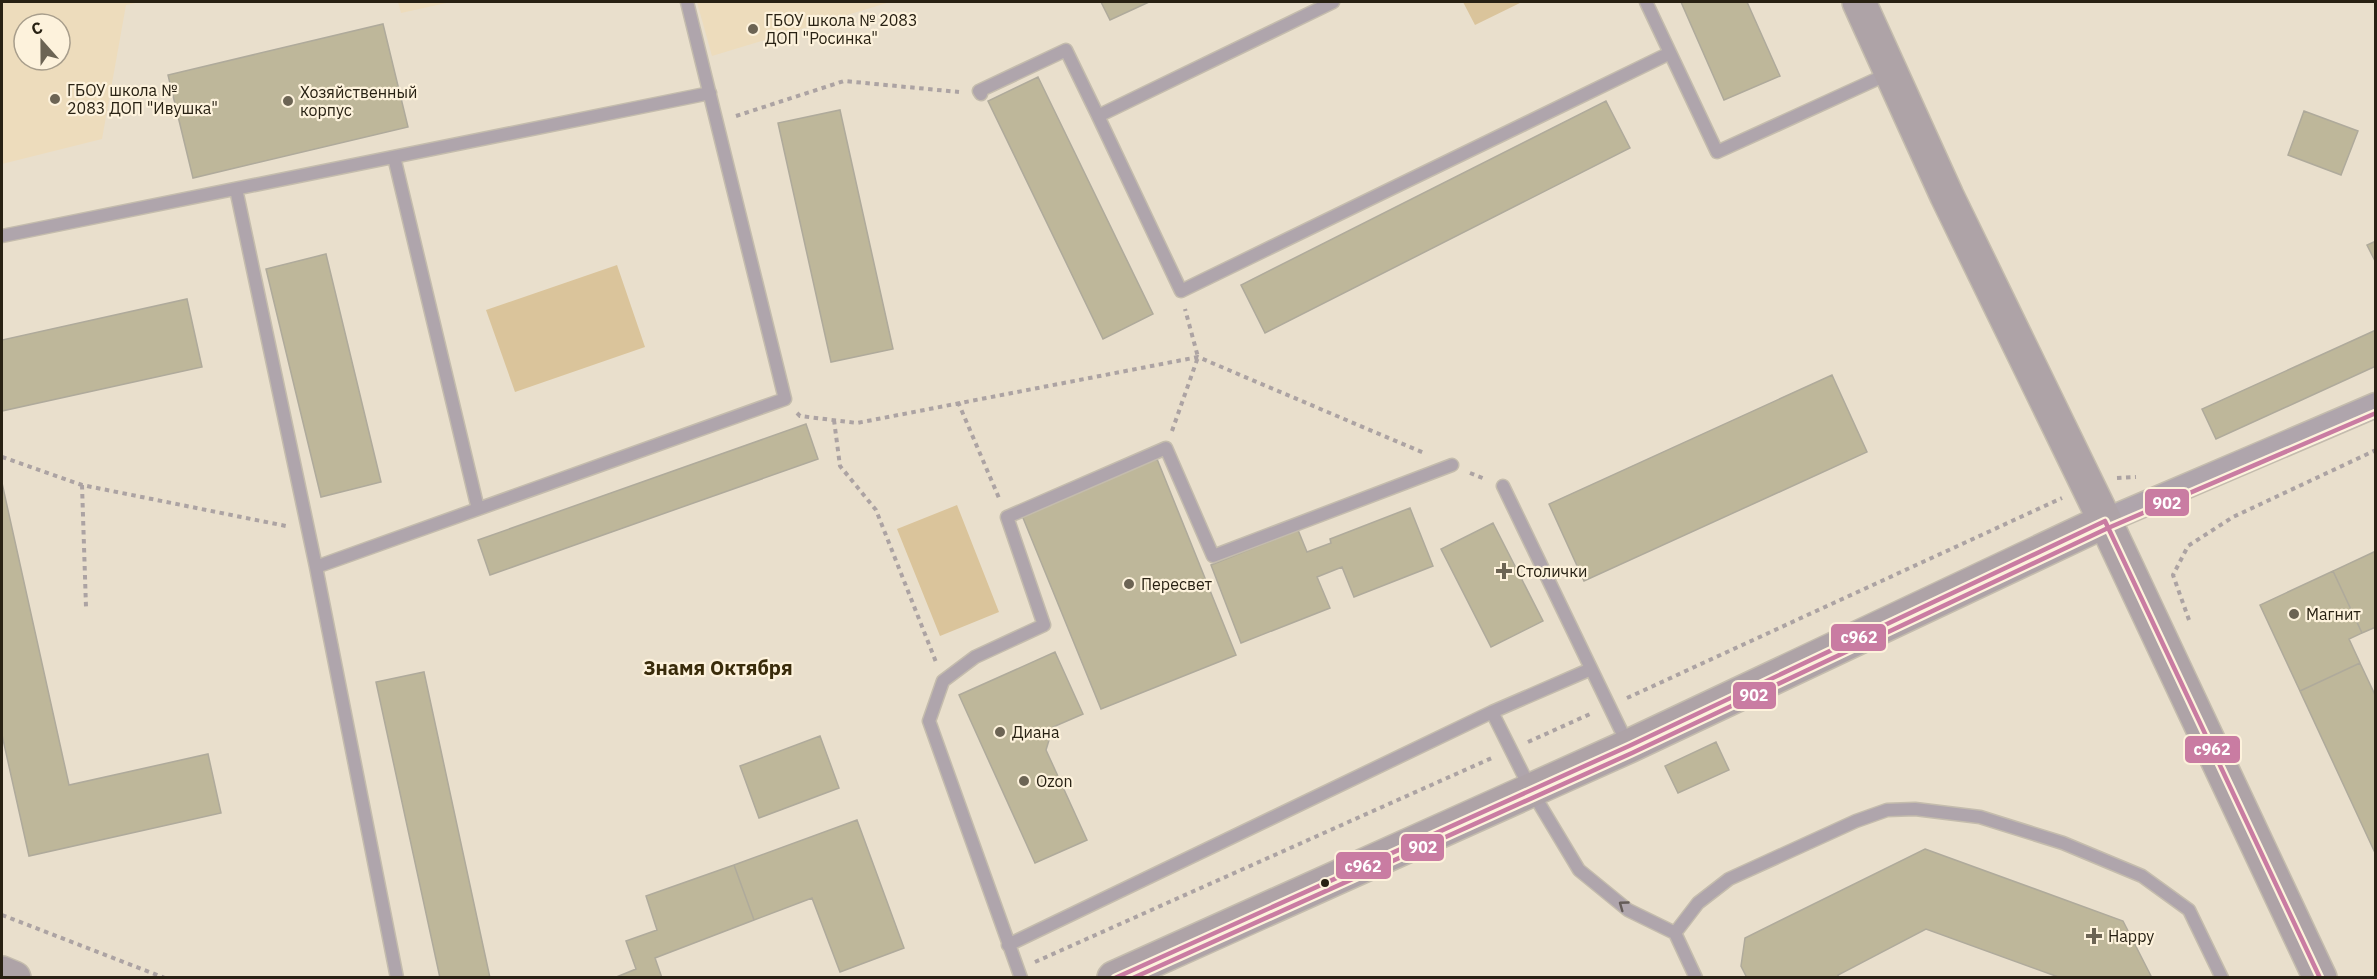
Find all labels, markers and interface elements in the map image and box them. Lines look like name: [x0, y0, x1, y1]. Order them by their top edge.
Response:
place label: ГБОУ школа № 2083 ДОП "Росинка": [765, 10, 918, 48]
north arrow: [12, 12, 72, 72]
text: С: [28, 17, 45, 39]
marker: ГБОУ школа № 2083 ДОП "Росинка": [746, 22, 760, 36]
place label: ГБОУ школа № 2083 ДОП "Ивушка": [67, 80, 218, 118]
place label: Хозяйственный корпус: [300, 82, 418, 120]
marker: ГБОУ школа № 2083 ДОП "Ивушка": [48, 92, 62, 106]
marker: Хозяйственный корпус: [281, 94, 295, 108]
line badge: 902: [2144, 488, 2190, 517]
text: 902: [2153, 493, 2181, 513]
place label: Столички: [1516, 561, 1587, 581]
marker: Столички: [1497, 564, 1511, 578]
place label: Пересвет: [1141, 574, 1212, 594]
marker: Пересвет: [1122, 577, 1136, 591]
place label: Магнит: [2306, 604, 2361, 624]
marker: Магнит: [2287, 607, 2301, 621]
line badge: с962: [1830, 623, 1887, 652]
text: с962: [1840, 627, 1878, 647]
district label: Знамя Октября: [643, 654, 793, 681]
line badge: 902: [1732, 681, 1777, 710]
text: 902: [1740, 685, 1768, 705]
place label: Диана: [1012, 722, 1060, 742]
marker: Диана: [993, 725, 1007, 739]
line badge: с962: [2184, 735, 2241, 764]
text: с962: [2193, 739, 2231, 759]
place label: Ozon: [1036, 771, 1073, 791]
marker: Ozon: [1017, 774, 1031, 788]
line badge: 902: [1400, 833, 1445, 862]
text: 902: [1409, 837, 1437, 857]
line badge: с962: [1335, 851, 1392, 880]
text: с962: [1344, 856, 1382, 876]
unlabelled marker: [1319, 877, 1331, 889]
one-way arrow: [1619, 902, 1630, 913]
place label: Happy: [2108, 926, 2154, 946]
marker: Happy: [2085, 927, 2103, 945]

